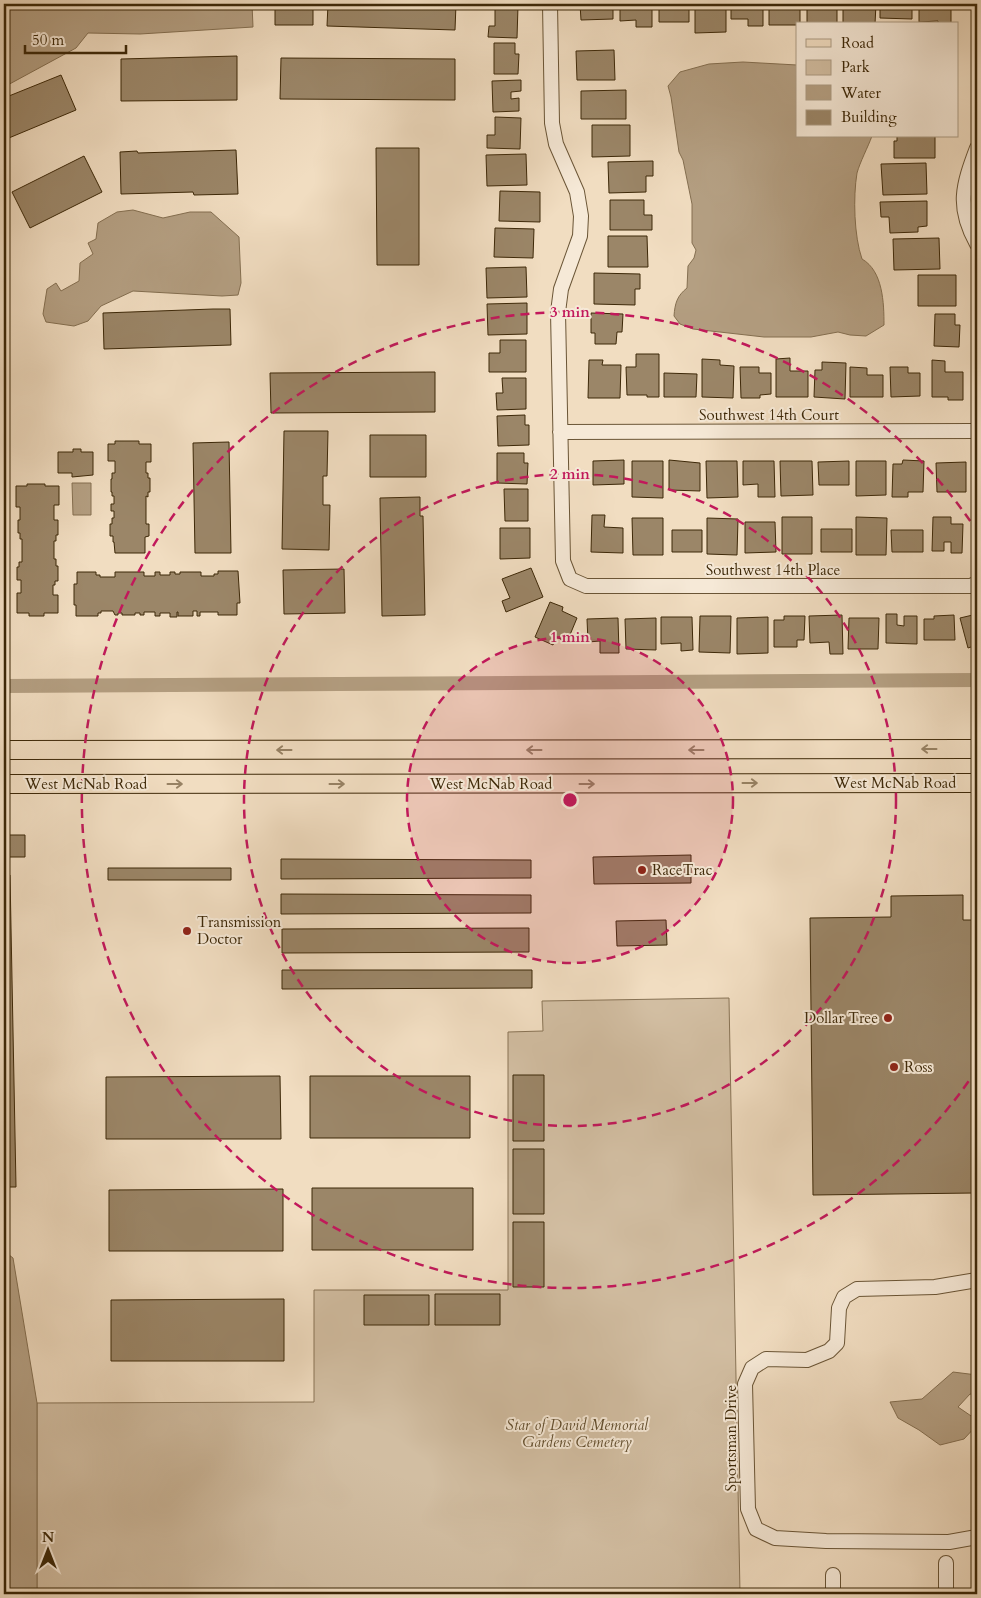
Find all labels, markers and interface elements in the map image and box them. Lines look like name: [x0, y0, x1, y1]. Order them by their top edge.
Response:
scale bar: [25, 22, 126, 54]
legend: [796, 22, 958, 138]
text: 50 m: [32, 30, 64, 50]
text: Road: [841, 33, 874, 53]
text: Park: [841, 57, 870, 77]
text: Water: [840, 83, 882, 103]
text: Building: [841, 107, 897, 127]
text: 3 min: [550, 302, 590, 322]
street label: Southwest 14th Court: [699, 405, 839, 425]
text: 2 min: [550, 464, 590, 484]
street label: Southwest 14th Place: [706, 560, 841, 580]
text: 1 min: [550, 627, 590, 647]
one-way arrow: [921, 744, 937, 754]
one-way arrow: [276, 745, 292, 755]
one-way arrow: [526, 745, 542, 755]
one-way arrow: [688, 745, 704, 755]
street label: West McNab Road: [833, 773, 956, 793]
street label: West McNab Road: [24, 774, 147, 794]
street label: West McNab Road: [429, 774, 552, 794]
one-way arrow: [742, 778, 758, 788]
one-way arrow: [166, 779, 183, 789]
one-way arrow: [329, 779, 345, 789]
one-way arrow: [579, 779, 595, 789]
centre of rings: [561, 791, 579, 809]
place label: RaceTrac: [652, 860, 712, 880]
marker: RaceTrac: [636, 864, 648, 876]
place label: Transmission Doctor: [197, 912, 282, 949]
marker: Transmission Doctor: [181, 925, 193, 937]
place label: Dollar Tree: [804, 1008, 878, 1028]
marker: Dollar Tree: [882, 1012, 894, 1024]
place label: Ross: [904, 1057, 933, 1077]
marker: Ross: [888, 1061, 900, 1073]
street label: Sportsman Drive: [721, 1384, 741, 1491]
park label: Star of David Memorial Gardens Cemetery: [506, 1415, 649, 1452]
north arrow: [22, 1526, 72, 1576]
text: N: [42, 1528, 54, 1547]

